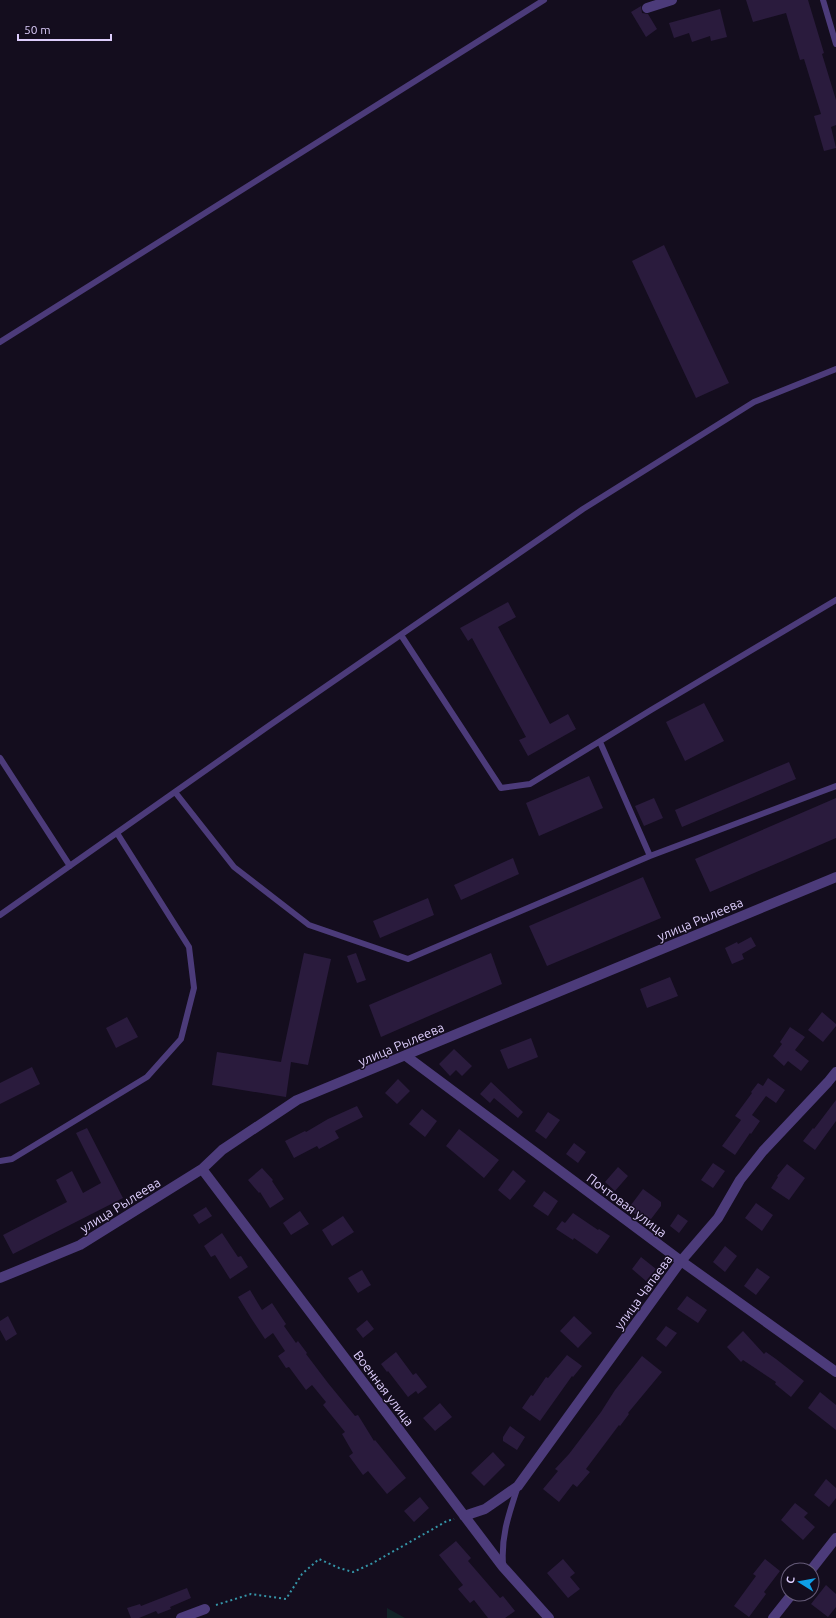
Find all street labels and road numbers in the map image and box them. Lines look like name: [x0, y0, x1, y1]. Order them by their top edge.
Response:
street label: улица Рылеева: [655, 895, 745, 943]
street label: улица Рылеева: [356, 1020, 446, 1068]
street label: Почтовая улица: [584, 1170, 670, 1240]
street label: улица Рылеева: [77, 1175, 163, 1235]
street label: улица Чапаева: [611, 1252, 675, 1332]
street label: Военная улица: [351, 1348, 417, 1428]

